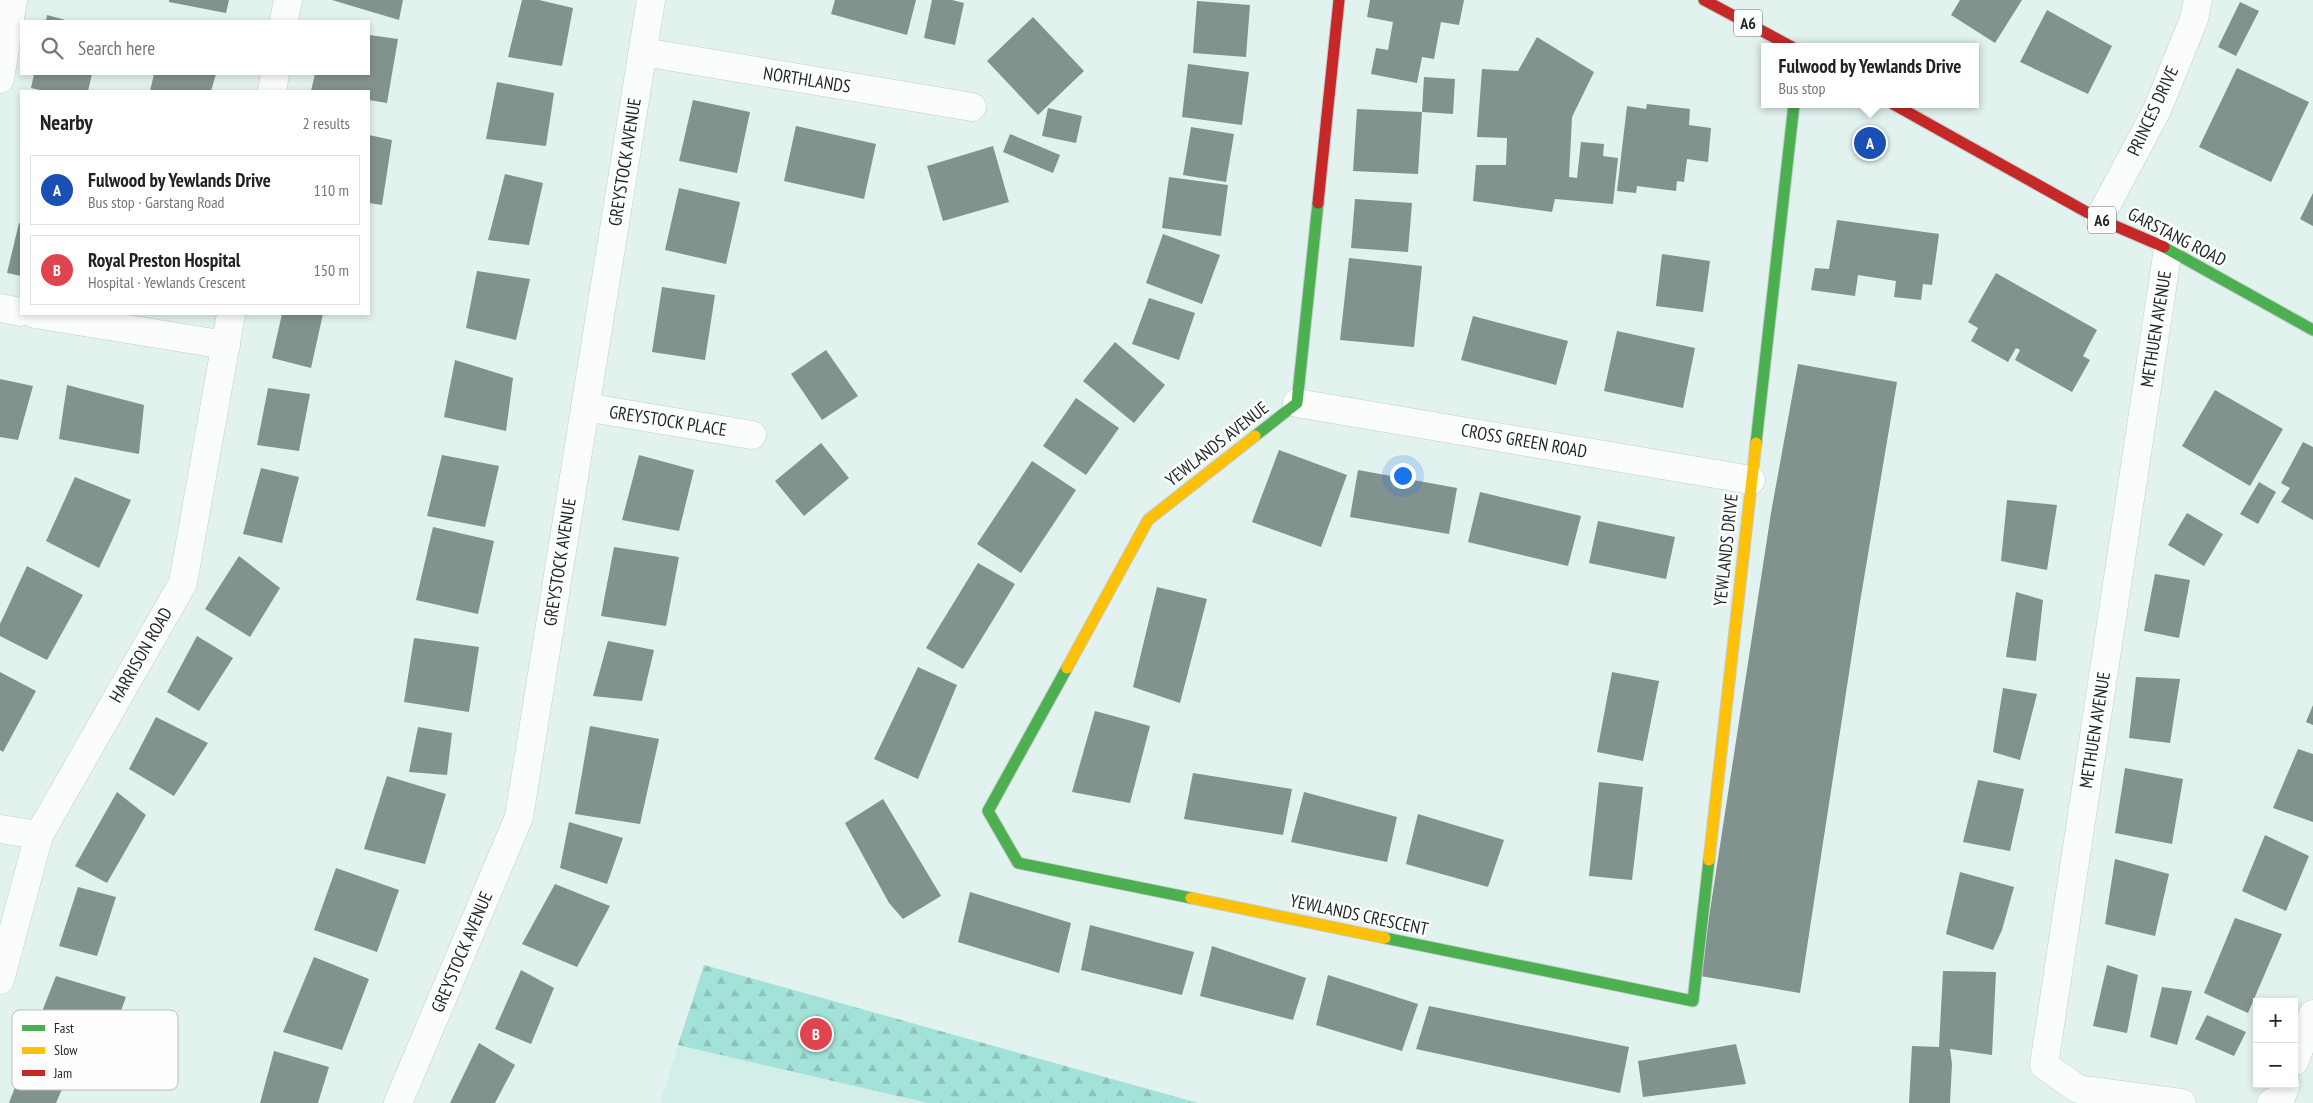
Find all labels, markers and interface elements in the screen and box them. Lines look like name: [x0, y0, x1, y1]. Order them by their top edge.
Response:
road number: A6: [1734, 9, 1762, 36]
search box: [20, 20, 370, 75]
icon: search: [38, 34, 66, 62]
text: Search here: [78, 36, 155, 60]
popup: [1761, 43, 1979, 108]
text: Fulwood by Yewlands Drive: [1779, 54, 1961, 78]
street label: NORTHLANDS: [762, 61, 853, 98]
street label: PRINCES DRIVE: [2122, 62, 2183, 159]
text: Bus stop: [1779, 78, 1825, 98]
street label: GREYSTOCK AVENUE: [603, 96, 646, 227]
text: Nearby: [40, 109, 93, 136]
text: 2 results: [303, 113, 350, 133]
pin: A: [1854, 124, 1886, 162]
text: Fulwood by Yewlands Drive: [88, 168, 271, 192]
text: A: [53, 180, 61, 200]
text: 110 m: [314, 180, 349, 200]
text: Bus stop · Garstang Road: [88, 192, 225, 212]
street label: GARSTANG ROAD: [2124, 202, 2230, 271]
road number: A6: [2088, 206, 2116, 234]
text: Royal Preston Hospital: [88, 248, 240, 272]
text: B: [53, 260, 61, 280]
text: 150 m: [314, 260, 349, 280]
street label: METHUEN AVENUE: [2135, 269, 2176, 389]
text: Hospital · Yewlands Crescent: [88, 272, 246, 292]
street label: YEWLANDS AVENUE: [1160, 396, 1273, 491]
street label: GREYSTOCK PLACE: [608, 400, 728, 441]
street label: CROSS GREEN ROAD: [1459, 418, 1589, 463]
your location: [1390, 463, 1416, 489]
street label: YEWLANDS DRIVE: [1708, 493, 1743, 607]
street label: GREYSTOCK AVENUE: [538, 496, 581, 627]
street label: HARRISON ROAD: [104, 603, 177, 707]
street label: METHUEN AVENUE: [2074, 670, 2115, 790]
street label: GREYSTOCK AVENUE: [426, 888, 497, 1016]
street label: YEWLANDS CRESCENT: [1288, 889, 1430, 940]
map controls: [2253, 998, 2298, 1088]
button: +: [2253, 998, 2298, 1043]
legend: [12, 1010, 178, 1090]
pin: B: [800, 1015, 832, 1053]
text: Fast: [54, 1019, 74, 1037]
text: Slow: [54, 1041, 78, 1059]
button: −: [2253, 1043, 2298, 1088]
text: Jam: [53, 1064, 72, 1082]

